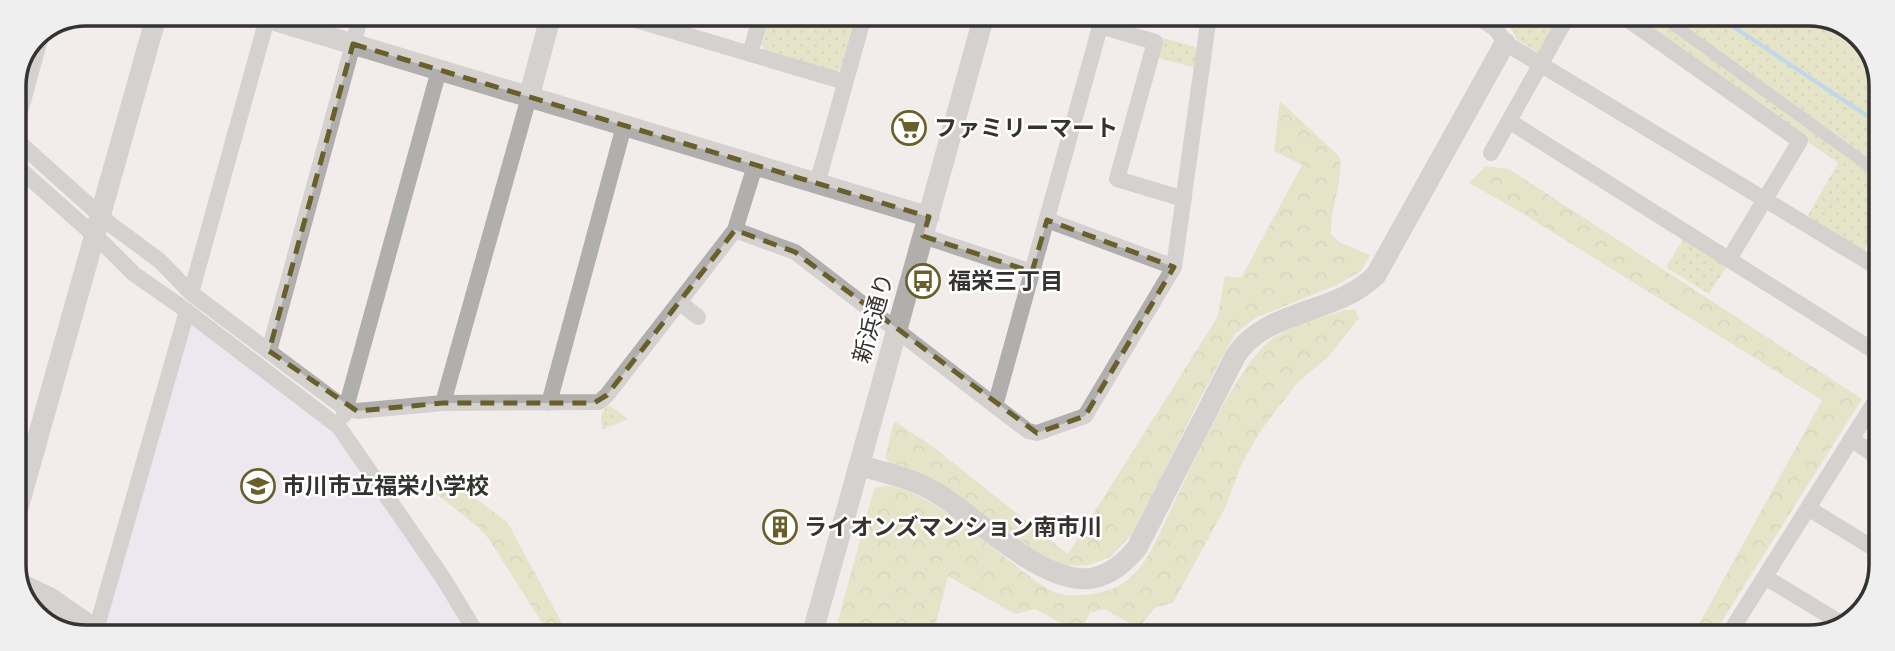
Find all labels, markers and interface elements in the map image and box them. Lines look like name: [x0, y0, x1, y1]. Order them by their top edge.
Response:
supermarket icon: ファミリーマート: [890, 109, 928, 147]
place label: ファミリーマート: [934, 114, 1118, 142]
bus stop icon: 福栄三丁目: [904, 262, 942, 300]
place label: 福栄三丁目: [948, 267, 1063, 295]
street label: 新浜通り: [847, 270, 899, 366]
school or university icon: 市川市立福栄小学校: [239, 467, 277, 505]
place label: 市川市立福栄小学校: [282, 472, 489, 500]
building icon: ライオンズマンション南市川: [761, 508, 799, 546]
place label: ライオンズマンション南市川: [804, 513, 1103, 541]

